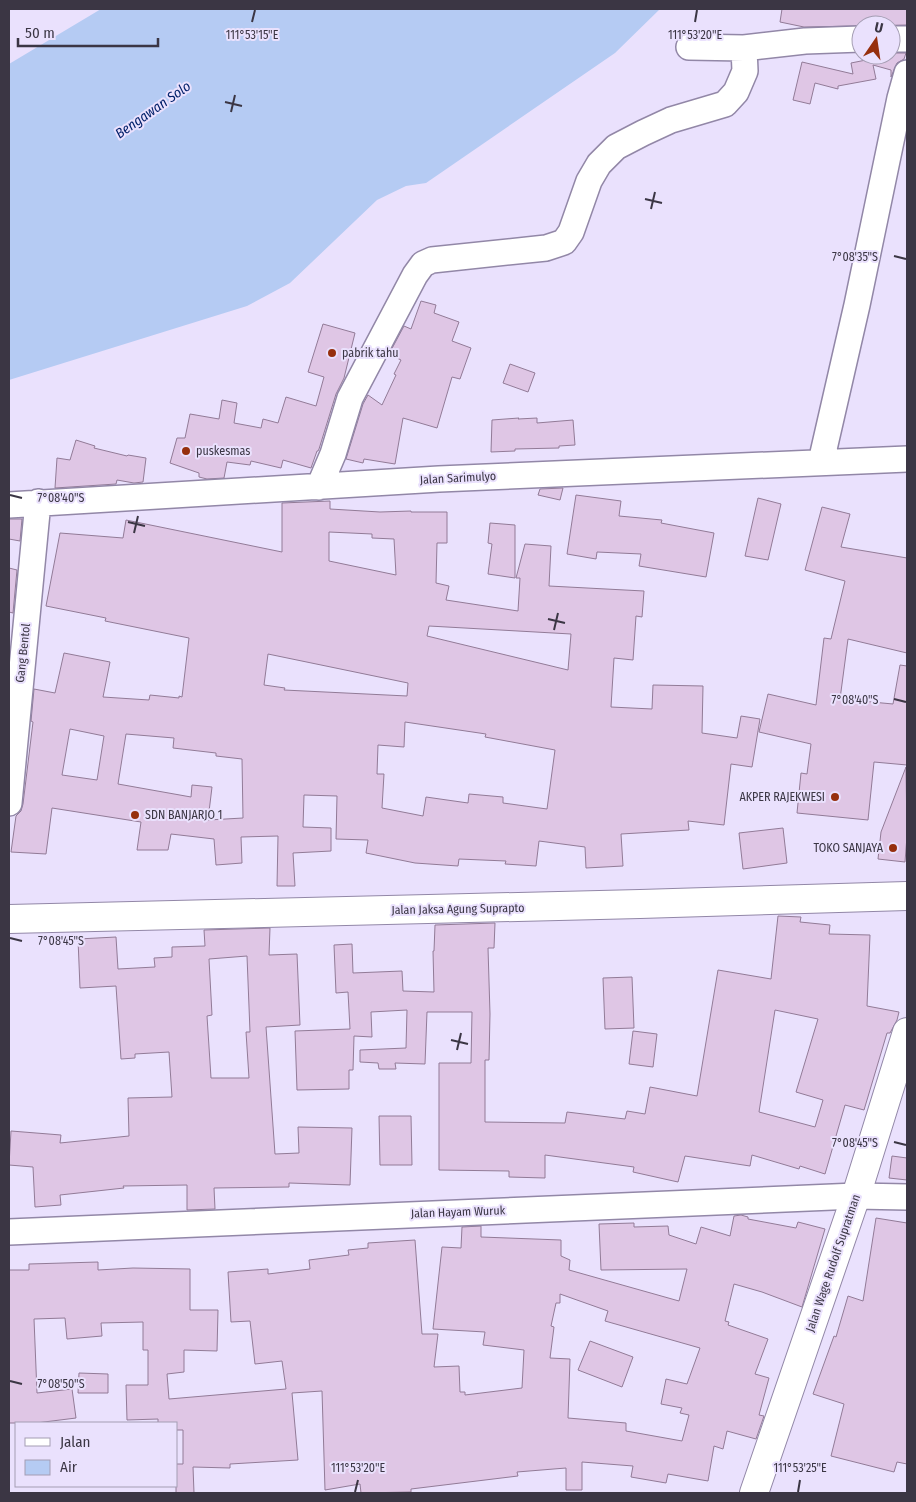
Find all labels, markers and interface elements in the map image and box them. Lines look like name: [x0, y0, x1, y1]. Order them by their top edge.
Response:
scale bar: [18, 15, 158, 47]
north arrow: [851, 15, 901, 65]
text: U: [873, 19, 885, 37]
text: 50 m: [25, 24, 55, 42]
text: 111°53'15"E: [226, 28, 279, 42]
text: 111°53'20"E: [668, 28, 722, 42]
water label: Bengawan Solo: [112, 78, 194, 142]
text: 7°08'35"S: [832, 250, 878, 264]
place label: pabrik tahu: [342, 346, 399, 360]
marker: pabrik tahu: [326, 347, 338, 359]
place label: puskesmas: [196, 444, 250, 458]
marker: puskesmas: [180, 445, 192, 457]
street label: Jalan Sarimulyo: [419, 469, 497, 487]
text: 7°08'40"S: [37, 491, 85, 505]
street label: Gang Bentol: [13, 623, 33, 683]
text: 7°08'40"S: [831, 693, 879, 707]
place label: AKPER RAJEKWESI: [739, 790, 825, 804]
marker: AKPER RAJEKWESI: [829, 791, 841, 803]
place label: SDN BANJARJO 1: [145, 808, 222, 822]
marker: SDN BANJARJO 1: [129, 809, 141, 821]
place label: TOKO SANJAYA: [814, 841, 884, 855]
marker: TOKO SANJAYA: [887, 842, 899, 854]
street label: Jalan Jaksa Agung Suprapto: [391, 901, 525, 917]
text: 7°08'45"S: [38, 934, 84, 948]
text: 7°08'45"S: [832, 1136, 878, 1150]
street label: Jalan Wage Rudolf Supratman: [803, 1192, 863, 1334]
street label: Jalan Hayam Wuruk: [411, 1203, 506, 1221]
text: 7°08'50"S: [37, 1377, 85, 1391]
legend: [15, 1422, 178, 1487]
text: Jalan: [60, 1433, 90, 1451]
text: Air: [60, 1458, 78, 1476]
text: 111°53'20"E: [331, 1461, 385, 1475]
text: 111°53'25"E: [773, 1461, 827, 1475]

